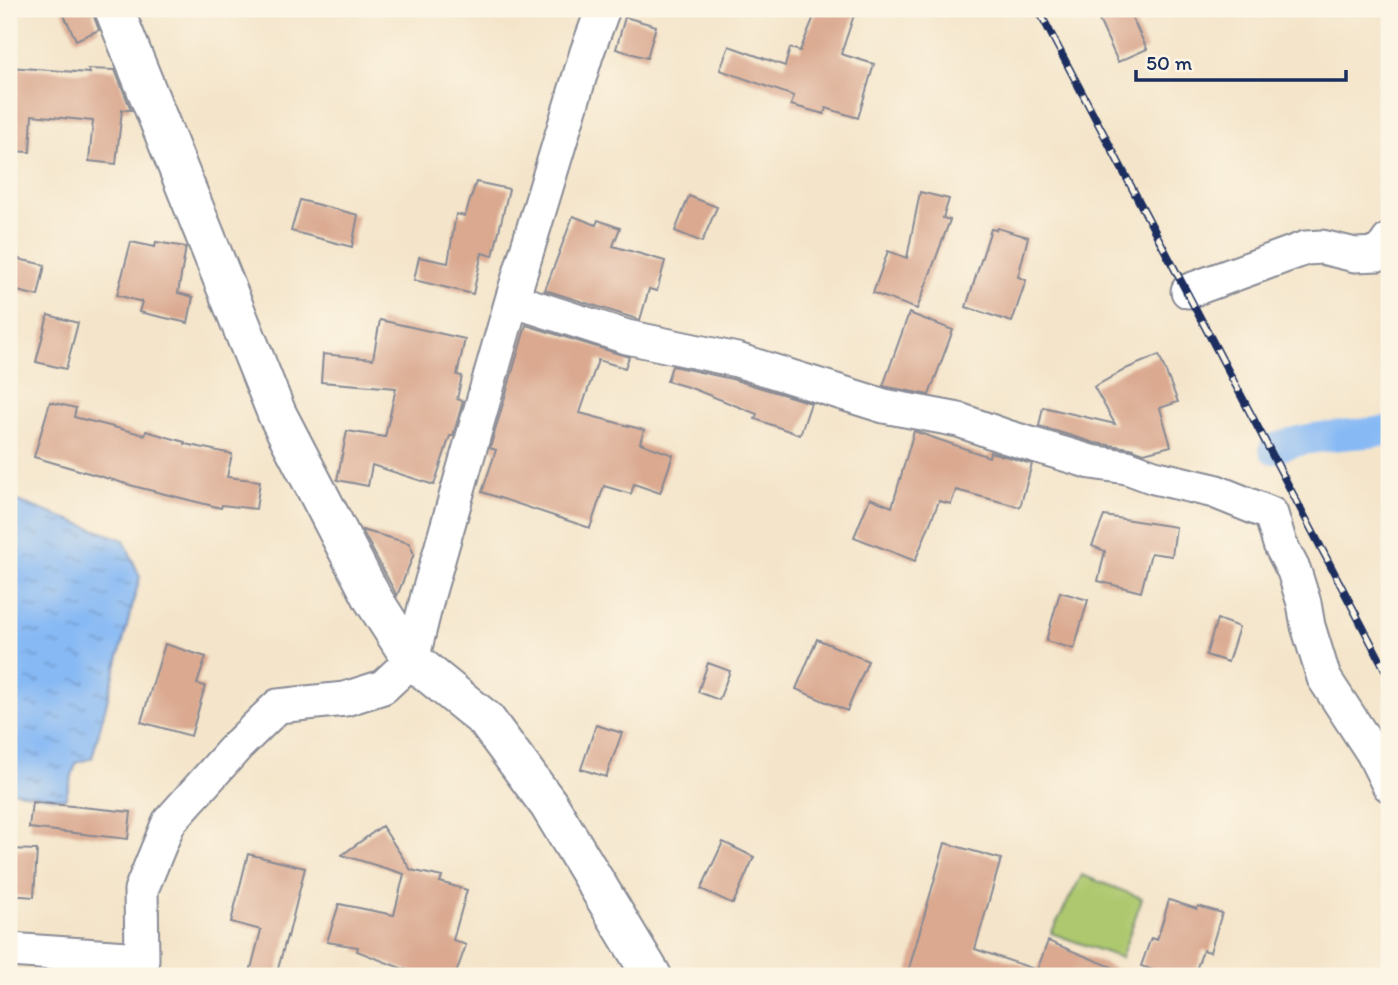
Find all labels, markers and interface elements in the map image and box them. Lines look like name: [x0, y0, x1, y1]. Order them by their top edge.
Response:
scale bar: [1136, 38, 1346, 82]
text: 50 m: [1146, 50, 1193, 75]

